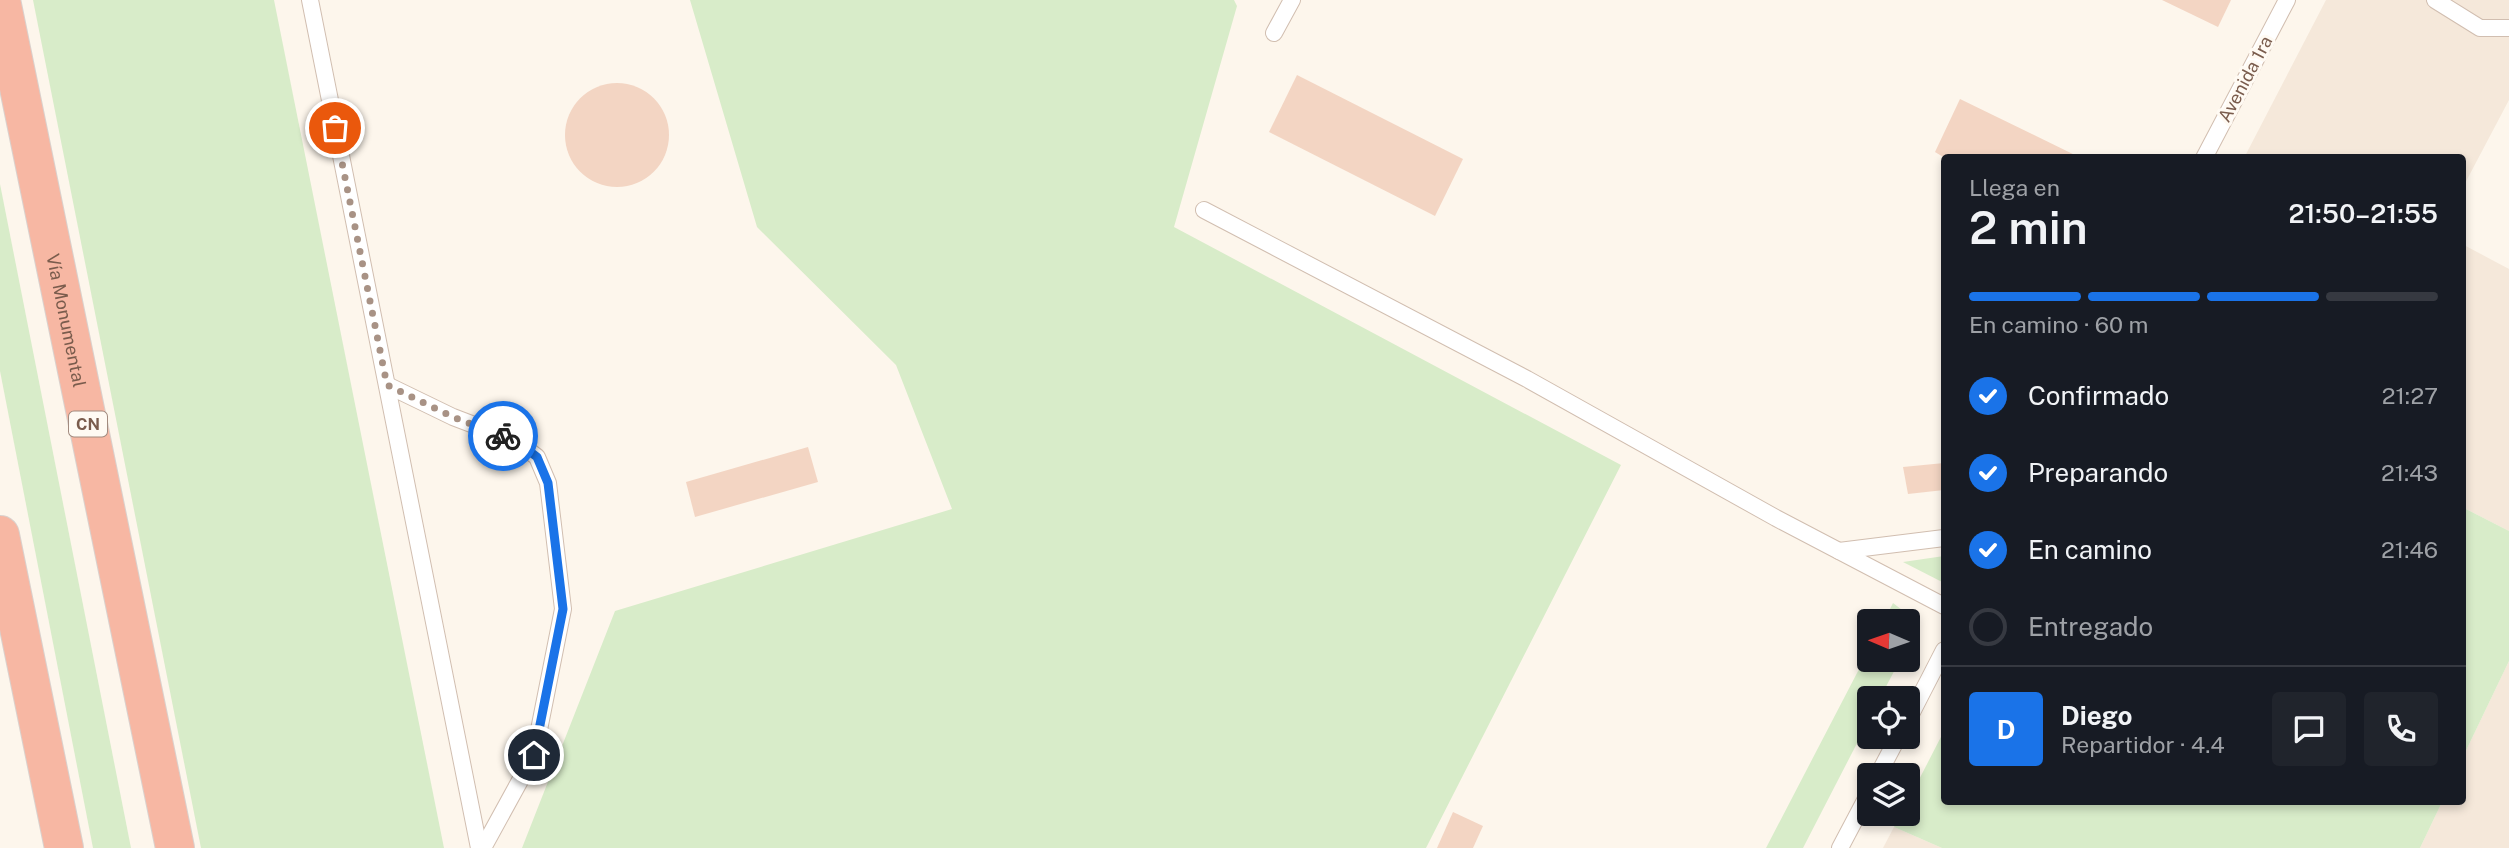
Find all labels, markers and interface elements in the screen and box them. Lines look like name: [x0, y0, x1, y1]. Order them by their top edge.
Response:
street label: Avenida 1ra: [2213, 32, 2277, 126]
pin: [305, 98, 365, 158]
icon: bag: [316, 109, 354, 147]
text: Llega en: [1969, 174, 2060, 201]
text: 21:50–21:55: [2288, 198, 2438, 229]
text: 2 min: [1969, 200, 2088, 254]
street label: Vía Monumental: [43, 252, 91, 389]
text: En camino · 60 m: [1969, 311, 2149, 338]
icon: check: [1969, 377, 2007, 415]
text: Confirmado: [2028, 380, 2169, 411]
text: 21:27: [2382, 382, 2438, 409]
courier: [468, 401, 538, 471]
road number: CN: [69, 412, 107, 436]
icon: bike: [484, 417, 522, 455]
icon: check: [1969, 454, 2007, 492]
text: Preparando: [2028, 457, 2168, 488]
text: 21:43: [2381, 459, 2438, 486]
icon: check: [1969, 531, 2007, 569]
text: En camino: [2028, 534, 2152, 565]
text: 21:46: [2381, 536, 2438, 563]
north arrow: [1857, 609, 1920, 672]
map controls: [1857, 609, 1920, 826]
text: Entregado: [2028, 611, 2153, 642]
button: locate: [1857, 686, 1920, 749]
button: chat: [2272, 692, 2346, 766]
button: phone: [2364, 692, 2438, 766]
text: Diego: [2061, 700, 2132, 731]
text: D: [1997, 714, 2015, 745]
pin: [504, 725, 564, 785]
text: Repartidor · 4.4: [2061, 731, 2225, 758]
icon: home: [515, 736, 553, 774]
button: layers: [1857, 763, 1920, 826]

